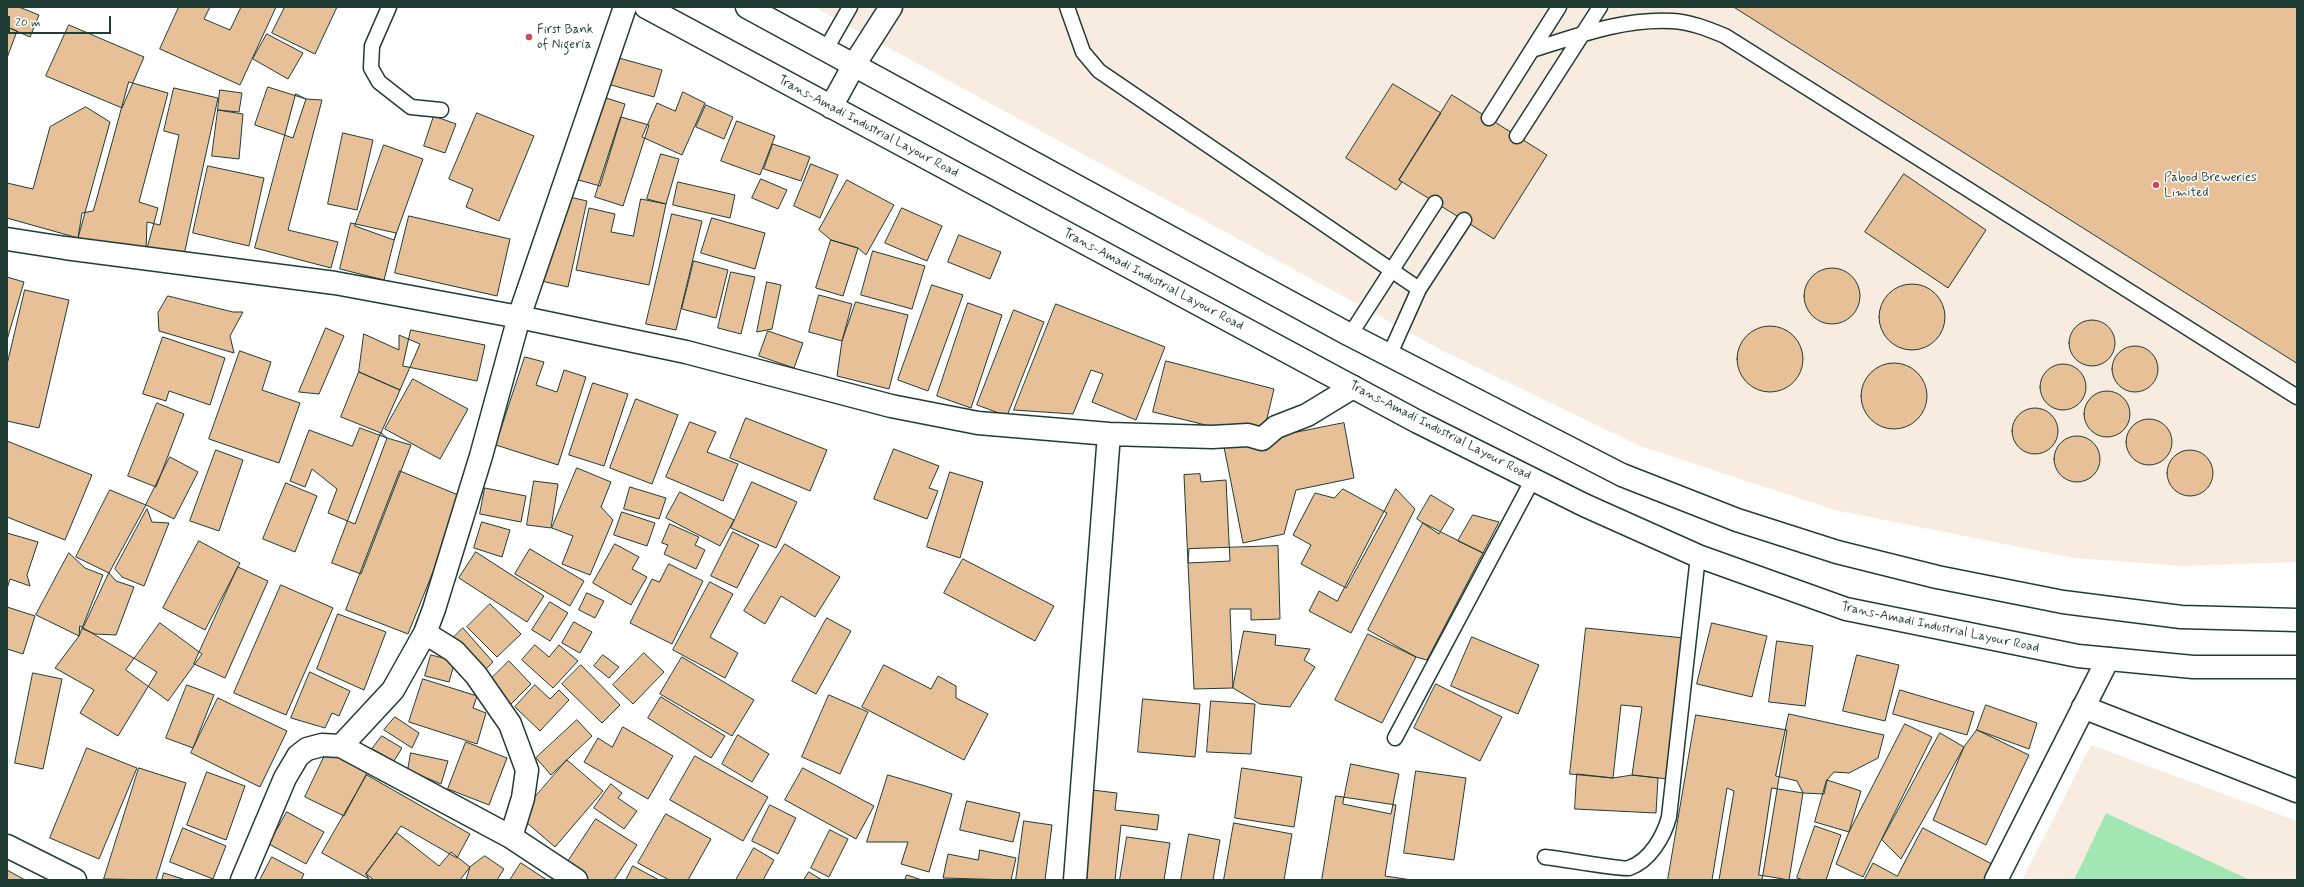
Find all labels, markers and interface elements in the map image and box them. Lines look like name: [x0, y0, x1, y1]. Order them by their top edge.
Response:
scale bar: [10, 8, 113, 34]
text: 20 m: [15, 15, 41, 31]
place label: First Bank of Nigeria: [537, 22, 593, 53]
marker: First Bank of Nigeria: [524, 32, 534, 42]
street label: Trans-Amadi Industrial Layour Road: [775, 73, 961, 181]
place label: Pabod Breweries Limited: [2164, 170, 2257, 201]
marker: Pabod Breweries Limited: [2151, 180, 2161, 190]
street label: Trans-Amadi Industrial Layour Road: [1060, 226, 1246, 334]
street label: Trans-Amadi Industrial Layour Road: [1346, 378, 1534, 484]
street label: Trans-Amadi Industrial Layour Road: [1840, 599, 2040, 657]

